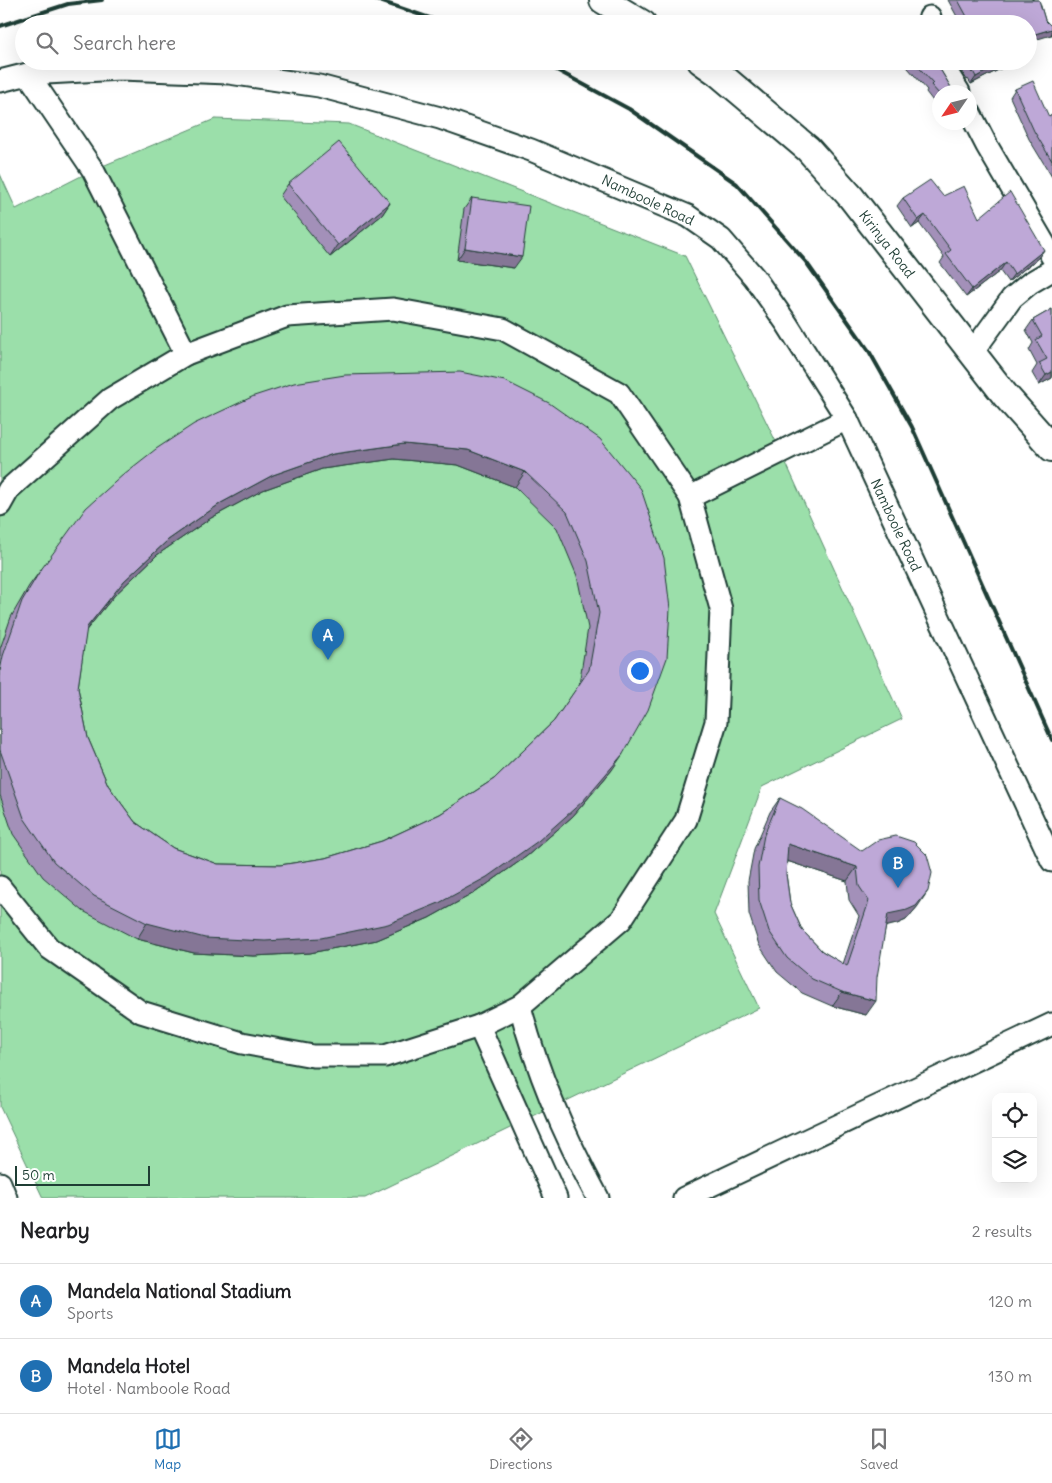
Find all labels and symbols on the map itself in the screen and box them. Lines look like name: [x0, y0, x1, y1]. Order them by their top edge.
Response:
north arrow: [932, 85, 977, 130]
street label: Namboole Road: [599, 171, 697, 229]
street label: Kirinya Road: [855, 207, 919, 281]
street label: Namboole Road: [867, 476, 925, 574]
pin: A: [312, 619, 344, 660]
your location: [627, 658, 653, 684]
pin: B: [882, 847, 914, 888]
scale bar: [15, 1163, 150, 1186]

